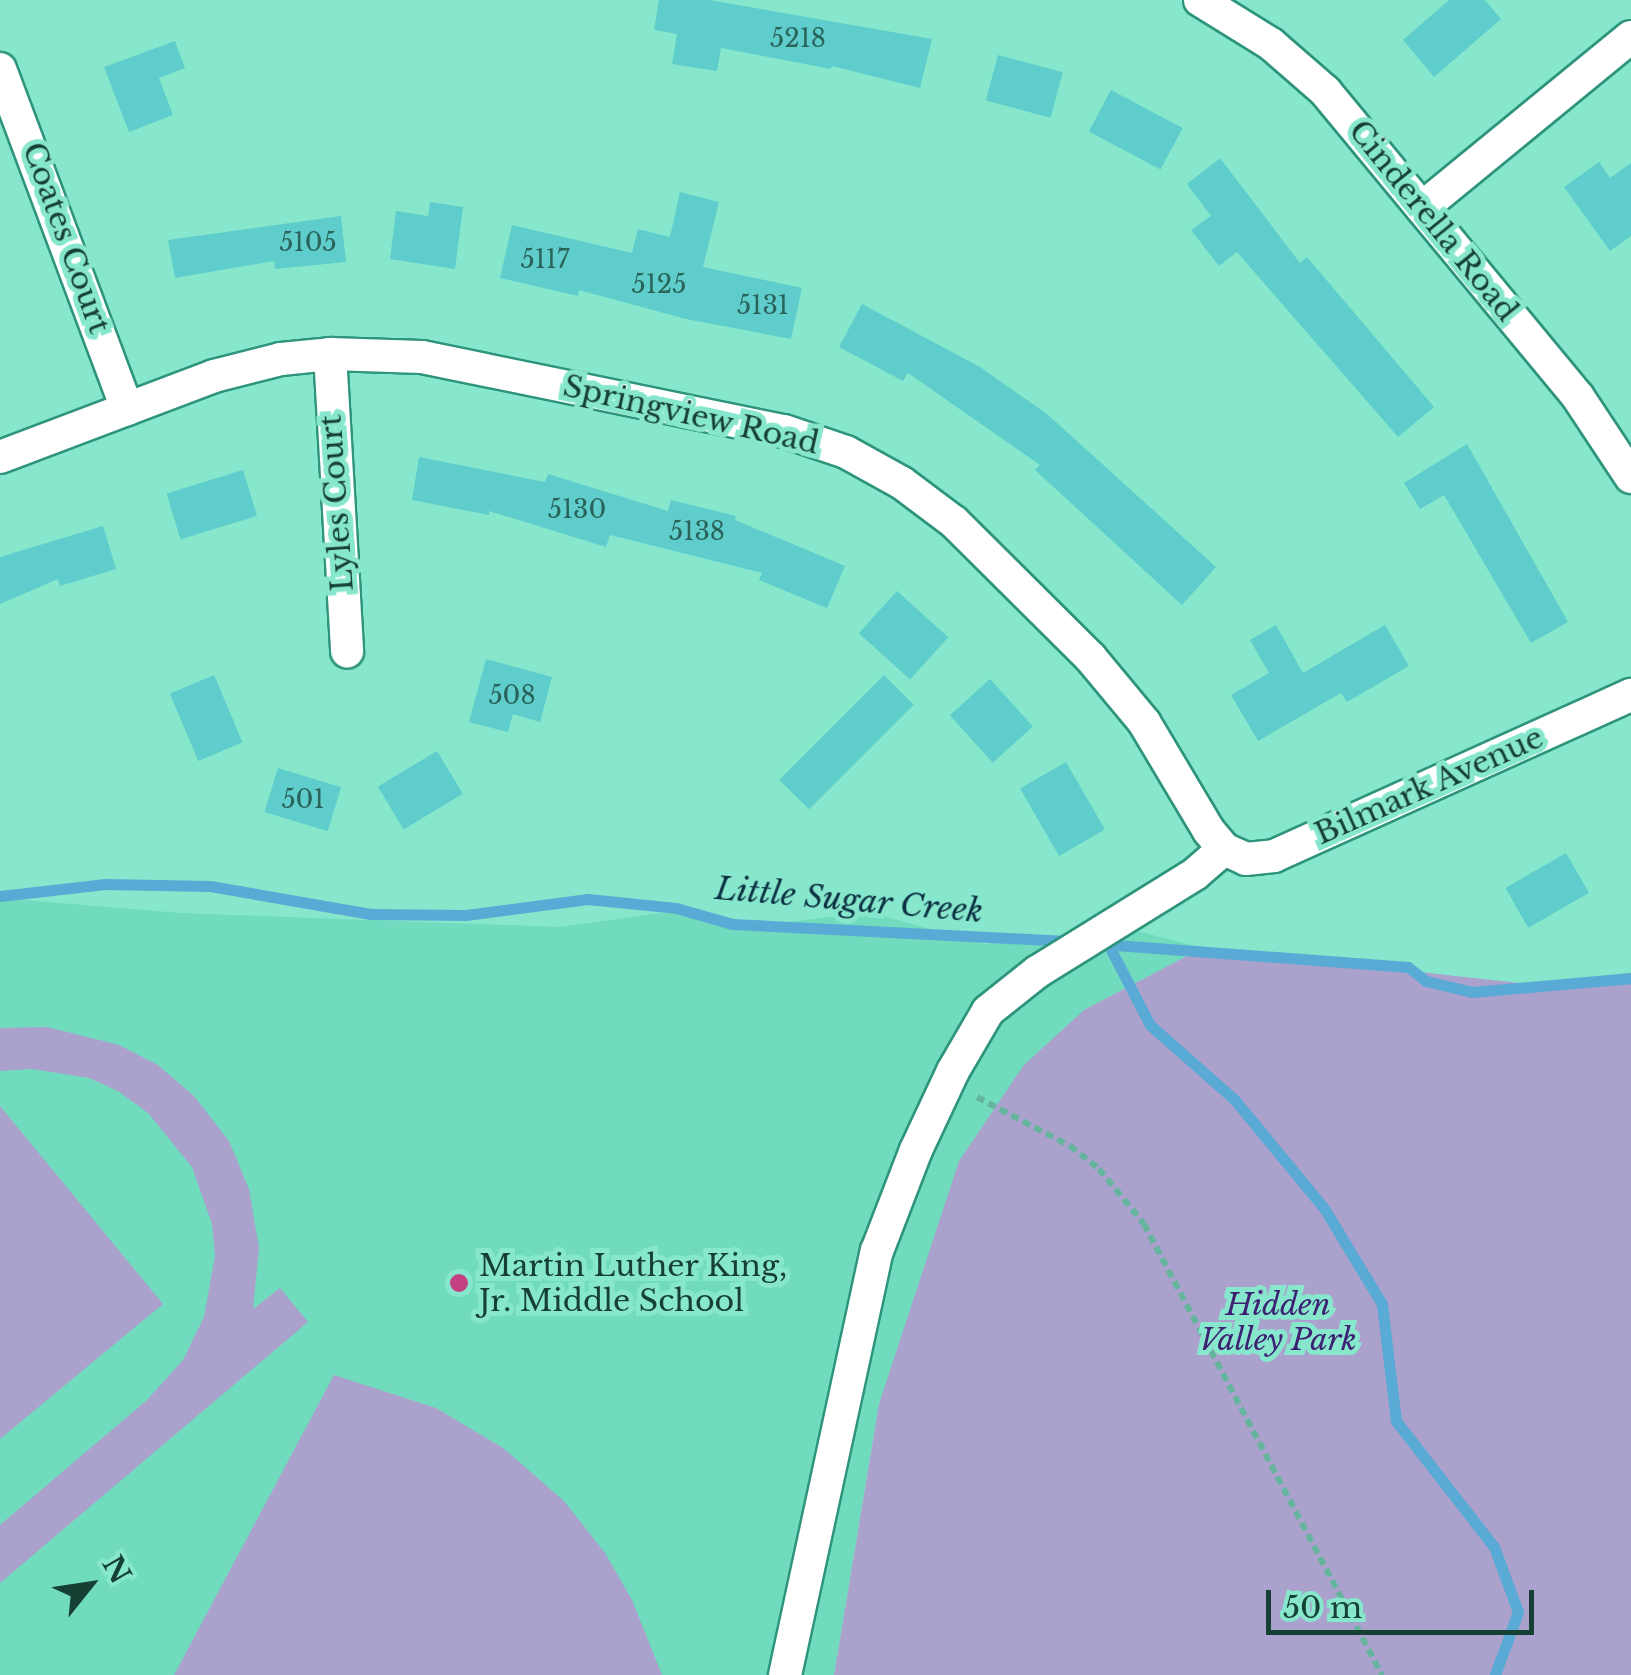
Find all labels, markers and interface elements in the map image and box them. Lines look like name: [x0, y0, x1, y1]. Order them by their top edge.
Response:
house number: 5218: [770, 24, 826, 54]
street label: Cinderella Road: [1341, 113, 1525, 329]
street label: Coates Court: [15, 138, 117, 338]
house number: 5105: [279, 228, 337, 258]
house number: 5117: [520, 245, 570, 275]
house number: 5125: [632, 270, 686, 300]
house number: 5131: [737, 291, 789, 321]
street label: Springview Road: [559, 368, 823, 462]
street label: Lyles Court: [313, 413, 361, 593]
house number: 5130: [548, 495, 606, 525]
house number: 5138: [669, 517, 725, 547]
house number: 508: [488, 681, 536, 711]
street label: Bilmark Avenue: [1309, 719, 1549, 853]
house number: 501: [281, 785, 325, 815]
water label: Little Sugar Creek: [713, 869, 985, 931]
place label: Martin Luther King, Jr. Middle School: [479, 1248, 788, 1318]
marker: Martin Luther King, Jr. Middle School: [448, 1272, 470, 1294]
park label: Hidden Valley Park: [1199, 1287, 1357, 1358]
north arrow: [40, 1535, 140, 1635]
text: N: [95, 1550, 138, 1590]
scale bar: [1271, 1570, 1538, 1632]
text: 50 m: [1283, 1589, 1362, 1626]

